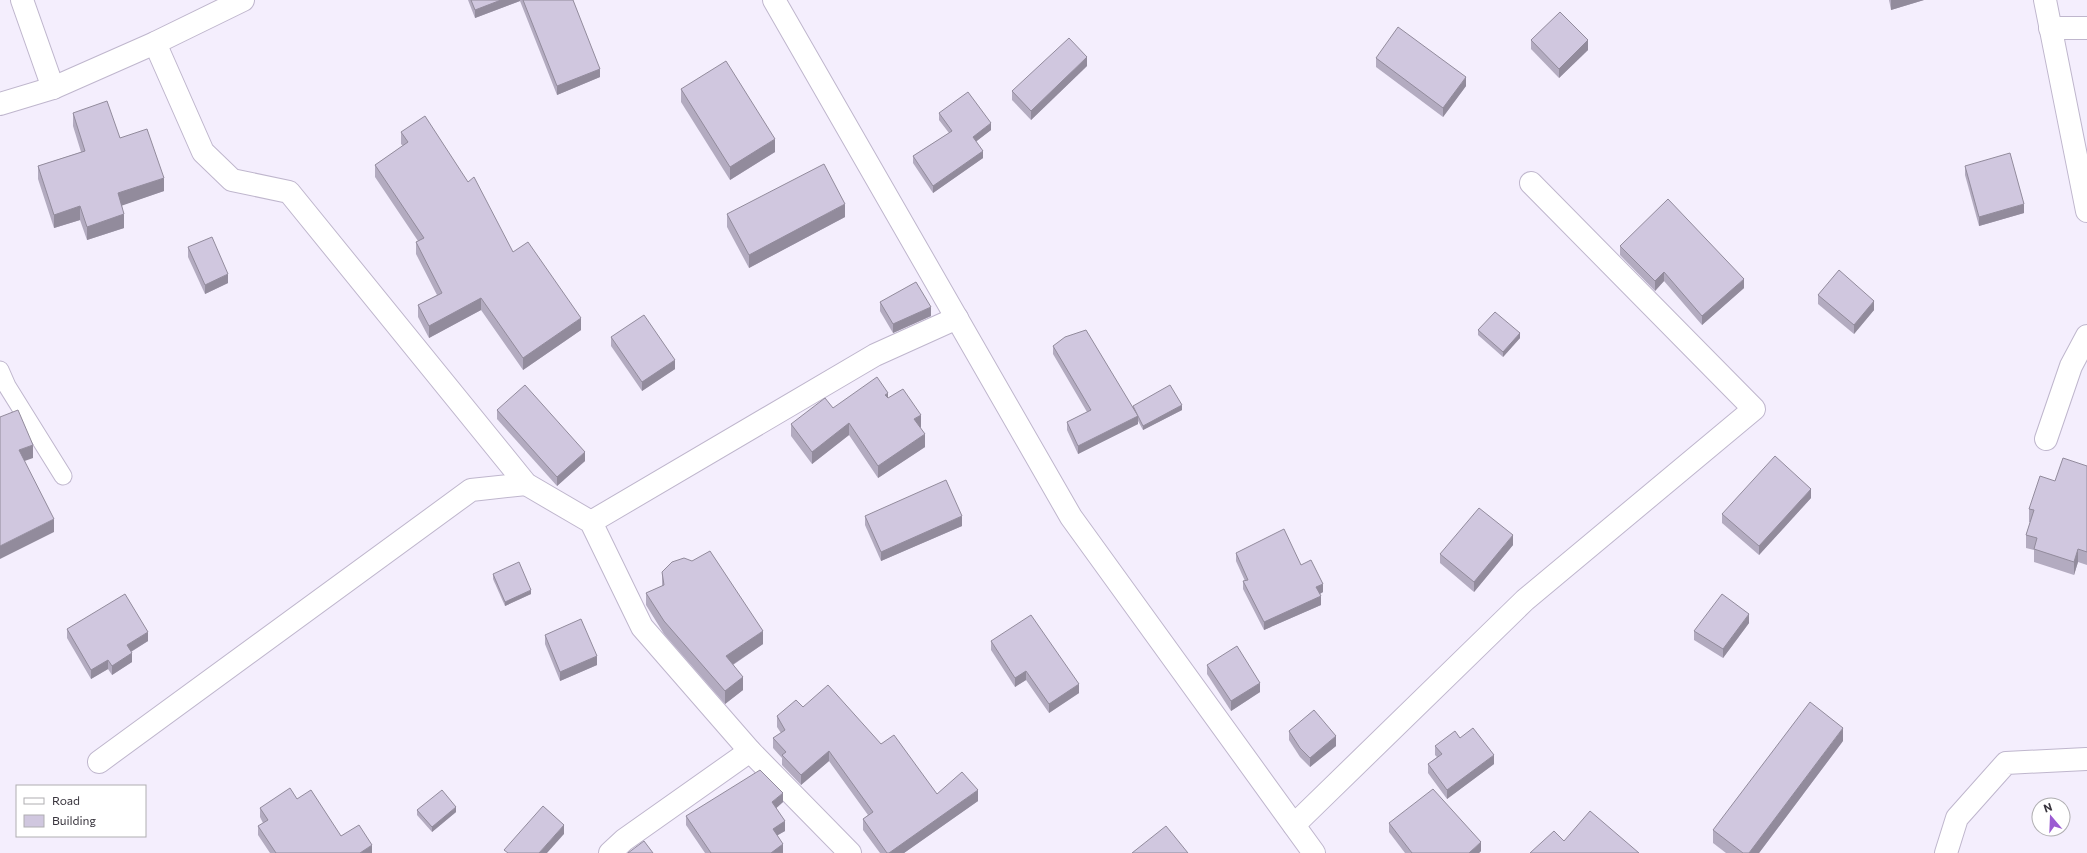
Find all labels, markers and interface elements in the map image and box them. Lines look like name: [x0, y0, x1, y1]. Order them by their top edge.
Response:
legend: [16, 785, 146, 837]
text: Road: [52, 793, 80, 807]
north arrow: [2031, 797, 2071, 837]
text: N: [2042, 800, 2054, 815]
text: Building: [52, 813, 96, 827]

